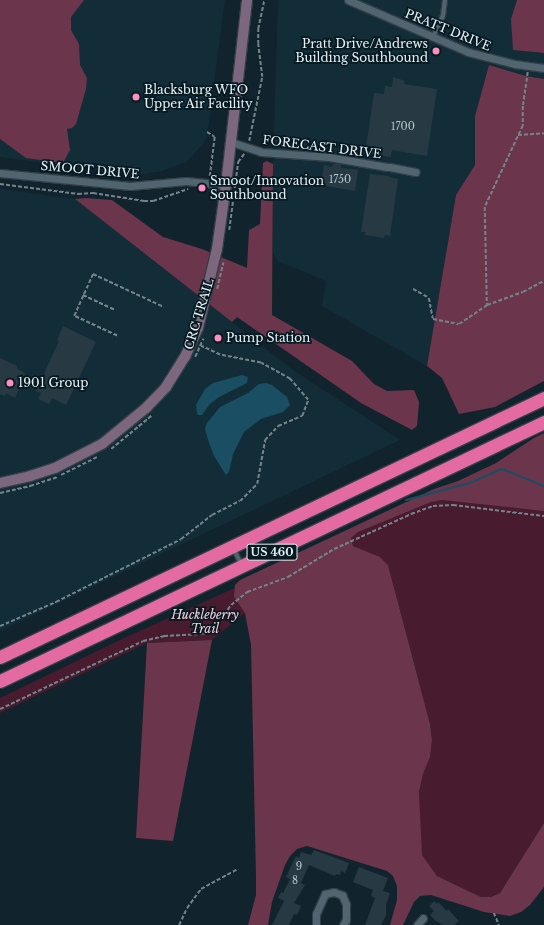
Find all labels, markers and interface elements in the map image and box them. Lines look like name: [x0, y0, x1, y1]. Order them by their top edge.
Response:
street label: PRATT DRIVE: [403, 6, 493, 54]
place label: Pratt Drive/Andrews Building Southbound: [295, 37, 428, 65]
marker: Pratt Drive/Andrews Building Southbound: [431, 46, 441, 56]
place label: Blacksburg WFO Upper Air Facility: [144, 83, 254, 111]
marker: Blacksburg WFO Upper Air Facility: [131, 92, 141, 102]
house number: 1700: [391, 121, 415, 133]
street label: FORECAST DRIVE: [262, 133, 382, 161]
street label: SMOOT DRIVE: [40, 158, 140, 182]
place label: Smoot/Innovation Southbound: [210, 174, 324, 202]
house number: 1750: [329, 174, 351, 186]
marker: Smoot/Innovation Southbound: [197, 183, 207, 193]
street label: CRC TRAIL: [181, 276, 217, 352]
place label: Pump Station: [226, 331, 310, 345]
marker: Pump Station: [213, 333, 223, 343]
place label: 1901 Group: [18, 376, 88, 390]
marker: 1901 Group: [5, 378, 15, 388]
road number: US 460: [246, 543, 298, 561]
park label: Huckleberry Trail: [171, 608, 239, 636]
house number: 9: [296, 861, 302, 873]
house number: 8: [292, 875, 298, 887]

